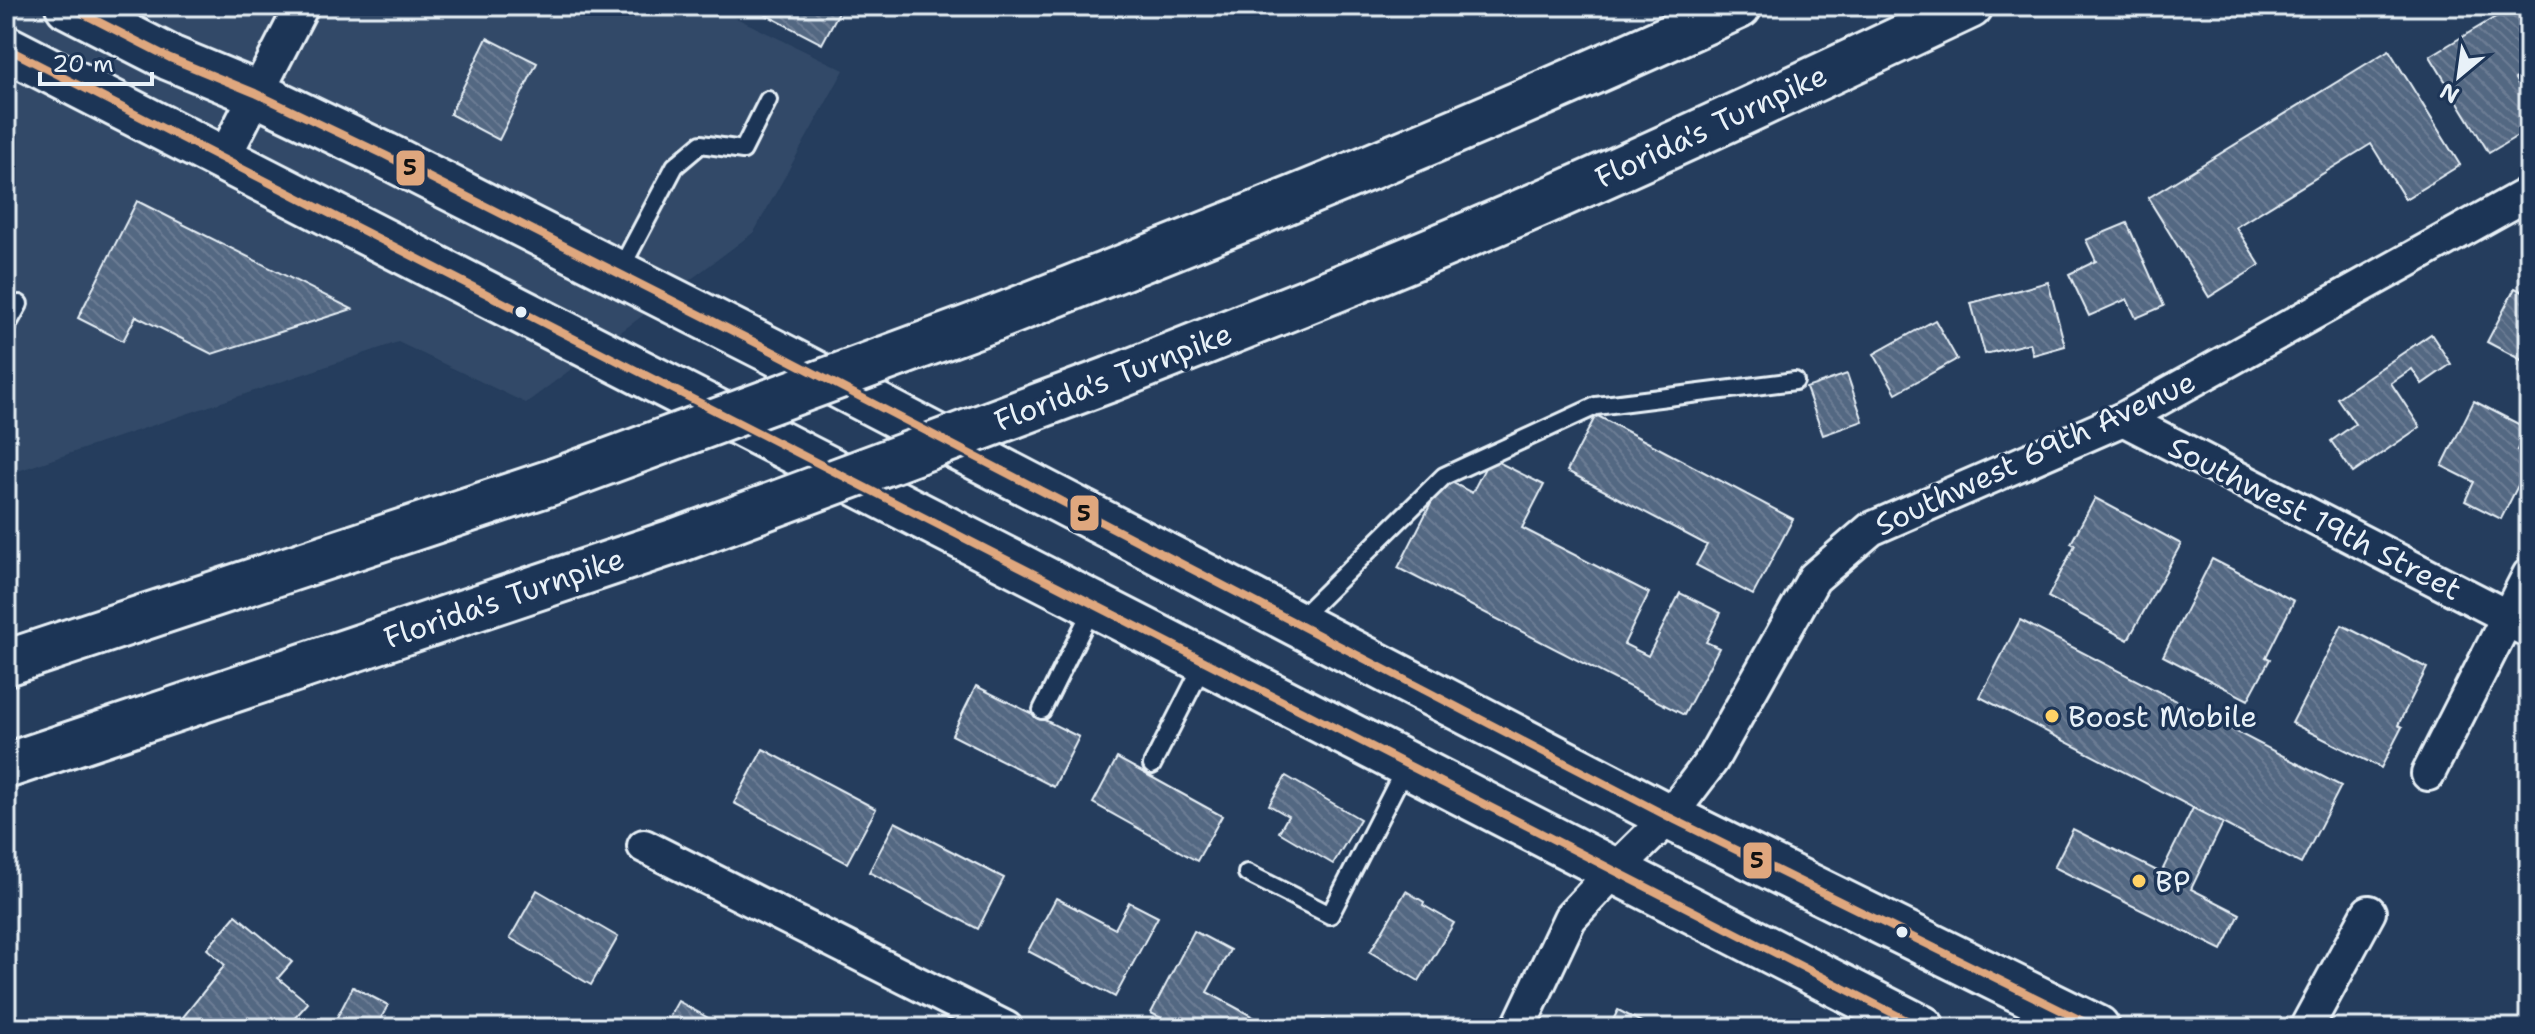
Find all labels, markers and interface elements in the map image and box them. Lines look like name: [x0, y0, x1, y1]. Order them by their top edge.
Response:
scale bar: [40, 36, 152, 86]
north arrow: [2419, 36, 2499, 116]
text: 20 m: [52, 48, 114, 80]
street label: Florida's Turnpike: [1588, 54, 1834, 198]
text: N: [2435, 76, 2464, 110]
line badge: 5: [395, 149, 426, 187]
text: 5: [403, 153, 417, 182]
unlabelled marker: [513, 304, 529, 320]
street label: Florida's Turnpike: [988, 313, 1238, 441]
street label: Southwest 69th Avenue: [1868, 361, 2202, 545]
street label: Southwest 19th Street: [2161, 426, 2469, 610]
line badge: 5: [1069, 494, 1100, 532]
text: 5: [1077, 499, 1091, 528]
street label: Florida's Turnpike: [378, 538, 630, 658]
place label: Boost Mobile: [2068, 696, 2257, 737]
marker: Boost Mobile: [2043, 707, 2061, 725]
line badge: 5: [1742, 841, 1773, 880]
text: 5: [1750, 846, 1764, 875]
place label: BP: [2155, 861, 2191, 902]
marker: BP: [2130, 872, 2148, 890]
unlabelled marker: [1894, 924, 1910, 940]

